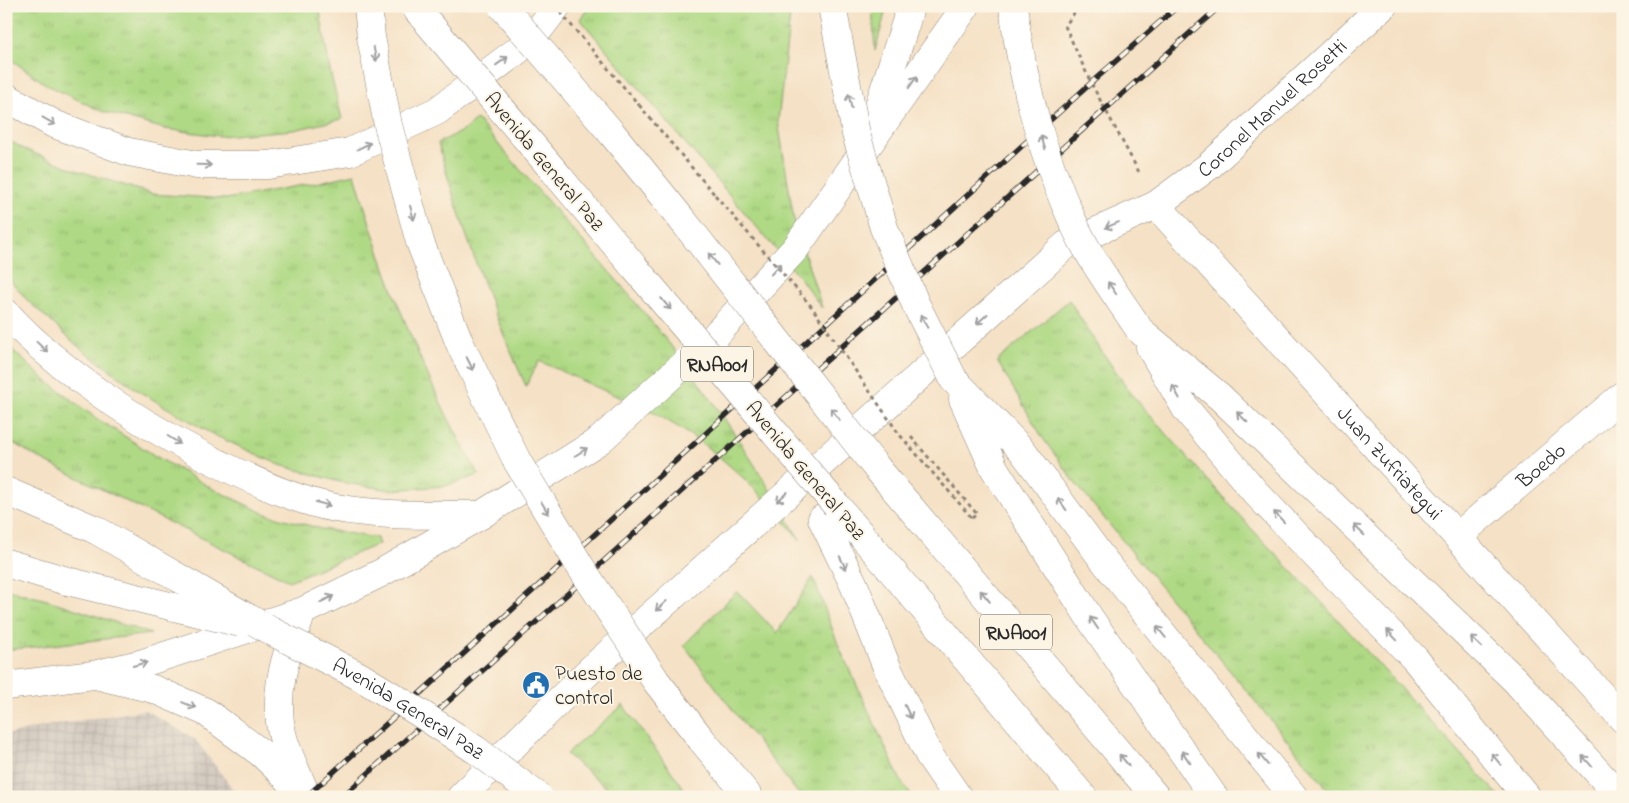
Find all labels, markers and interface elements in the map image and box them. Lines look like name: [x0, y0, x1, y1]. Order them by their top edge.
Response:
street label: Coronel Manuel Rosetti: [1192, 33, 1355, 186]
one-way arrow: [370, 46, 380, 62]
one-way arrow: [495, 56, 509, 66]
one-way arrow: [908, 75, 918, 89]
street label: Avenida General Paz: [476, 86, 611, 239]
one-way arrow: [844, 93, 854, 109]
one-way arrow: [41, 116, 56, 126]
one-way arrow: [1038, 134, 1048, 150]
one-way arrow: [356, 140, 371, 150]
one-way arrow: [196, 160, 212, 170]
one-way arrow: [408, 204, 417, 220]
one-way arrow: [1105, 220, 1120, 230]
one-way arrow: [708, 253, 719, 266]
one-way arrow: [770, 263, 782, 276]
one-way arrow: [1107, 282, 1117, 296]
one-way arrow: [660, 297, 671, 310]
one-way arrow: [919, 313, 929, 328]
one-way arrow: [975, 314, 988, 325]
one-way arrow: [35, 341, 48, 353]
road number: RNA001: [681, 346, 753, 382]
one-way arrow: [465, 356, 475, 371]
one-way arrow: [1171, 385, 1181, 400]
street label: Avenida General Paz: [737, 395, 872, 548]
street label: Juan Zufriategui: [1329, 400, 1449, 528]
one-way arrow: [829, 408, 840, 421]
one-way arrow: [1235, 411, 1248, 423]
one-way arrow: [167, 435, 181, 445]
street label: Boedo: [1510, 437, 1574, 497]
one-way arrow: [574, 446, 588, 456]
one-way arrow: [775, 492, 788, 503]
one-way arrow: [1056, 498, 1067, 511]
one-way arrow: [314, 500, 330, 510]
one-way arrow: [541, 500, 551, 514]
one-way arrow: [1273, 511, 1285, 524]
one-way arrow: [1353, 524, 1365, 536]
one-way arrow: [839, 555, 848, 570]
one-way arrow: [979, 589, 991, 602]
one-way arrow: [319, 594, 334, 603]
one-way arrow: [654, 600, 667, 612]
road number: RNA001: [980, 614, 1052, 650]
one-way arrow: [1089, 616, 1099, 630]
one-way arrow: [1156, 626, 1167, 639]
one-way arrow: [1386, 628, 1398, 641]
one-way arrow: [1470, 636, 1483, 648]
street label: Avenida General Paz: [327, 652, 490, 768]
one-way arrow: [132, 658, 148, 668]
place label: Puesto de control: [555, 660, 643, 714]
public building icon: Puesto de control: [521, 670, 551, 700]
one-way arrow: [181, 701, 196, 710]
one-way arrow: [904, 704, 913, 719]
one-way arrow: [1181, 750, 1191, 764]
one-way arrow: [1119, 753, 1130, 766]
one-way arrow: [1258, 753, 1269, 766]
one-way arrow: [1491, 753, 1502, 766]
one-way arrow: [1581, 754, 1593, 767]

